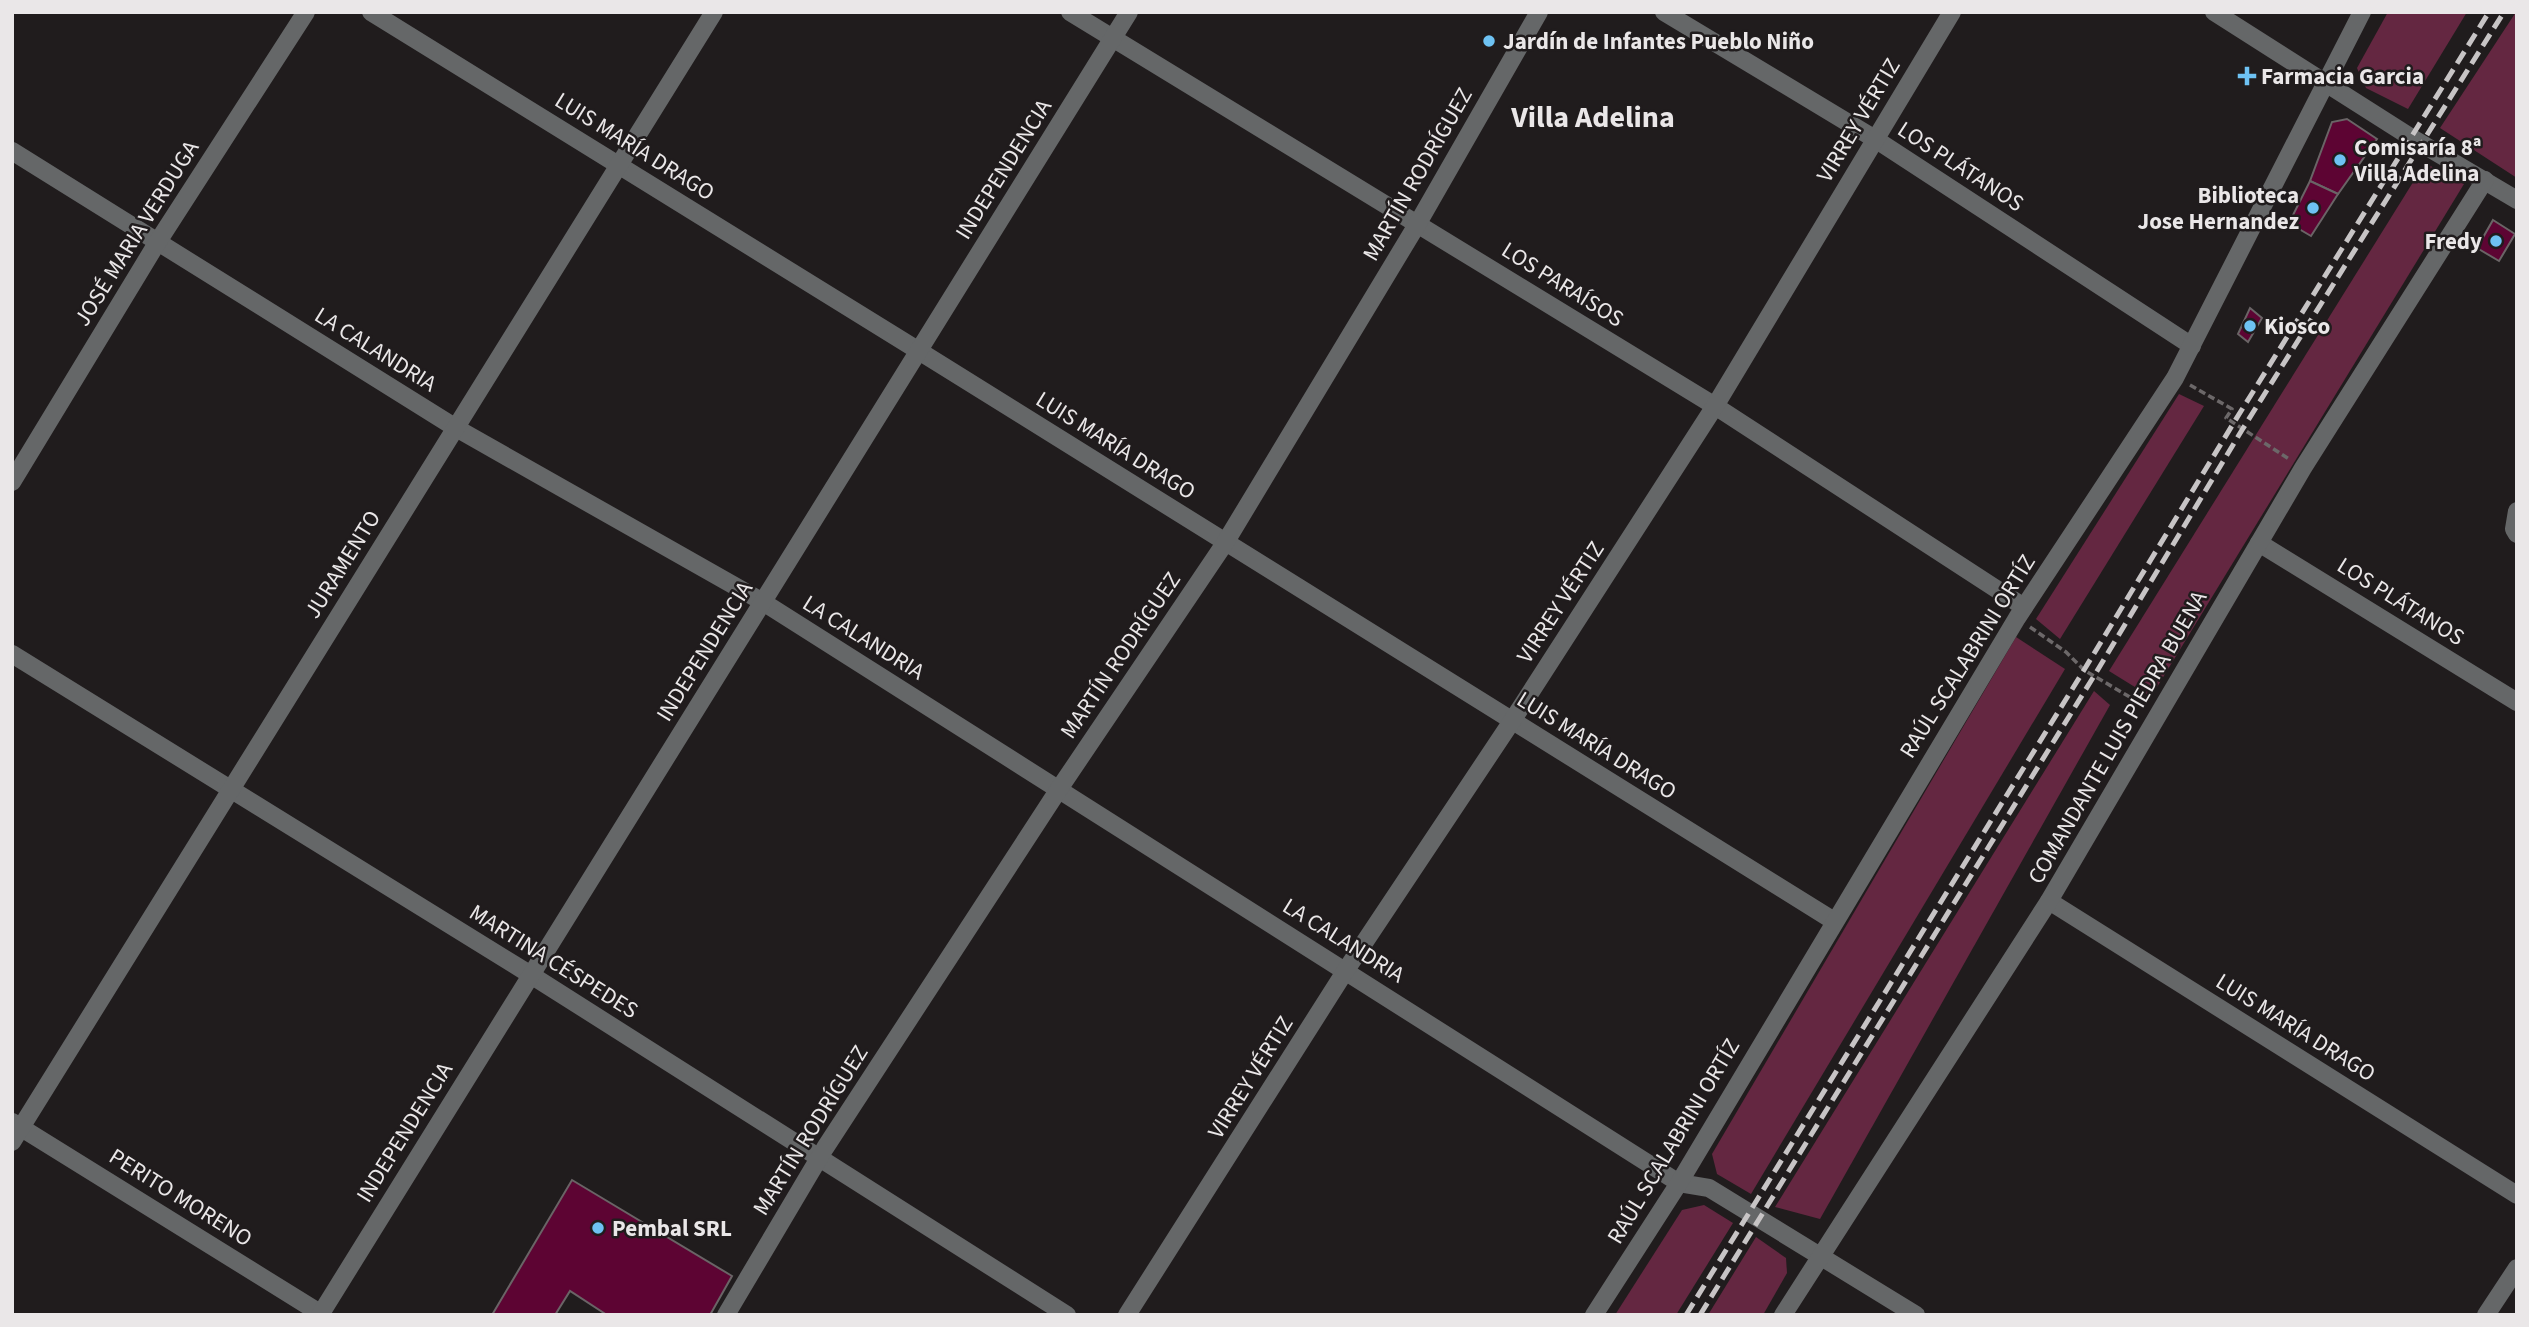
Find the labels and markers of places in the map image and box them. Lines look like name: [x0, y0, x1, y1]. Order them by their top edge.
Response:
place label: Jardín de Infantes Pueblo Niño: [1503, 25, 1814, 58]
marker: Jardín de Infantes Pueblo Niño: [1481, 33, 1497, 49]
place label: Farmacia Garcia: [2261, 60, 2424, 93]
marker: Farmacia Garcia: [2239, 68, 2255, 84]
place label: Comisaría 8ª Villa Adelina: [2353, 131, 2481, 190]
marker: Comisaría 8ª Villa Adelina: [2332, 152, 2348, 168]
place label: Biblioteca Jose Hernandez: [2137, 179, 2299, 238]
marker: Biblioteca Jose Hernandez: [2305, 200, 2321, 216]
place label: Fredy: [2424, 225, 2482, 258]
marker: Fredy: [2488, 233, 2504, 249]
place label: Kiosco: [2264, 310, 2330, 343]
marker: Kiosco: [2242, 318, 2258, 334]
place label: Pembal SRL: [612, 1212, 732, 1245]
marker: Pembal SRL: [590, 1220, 606, 1236]

